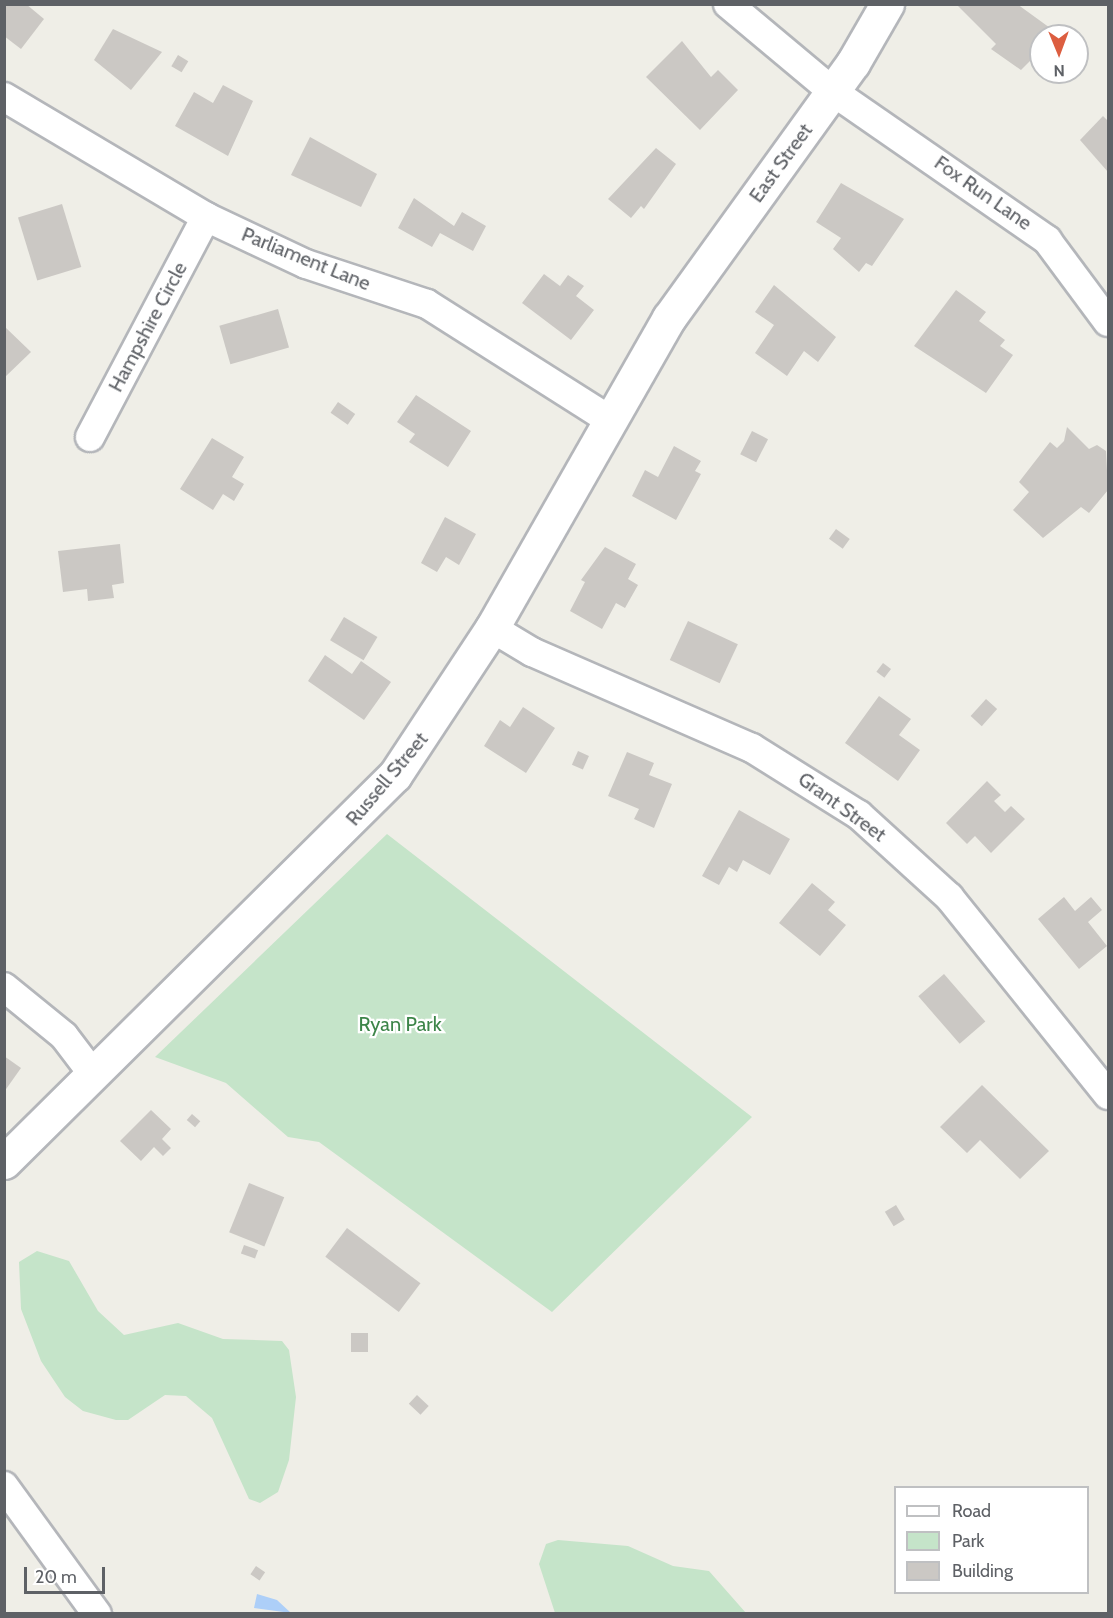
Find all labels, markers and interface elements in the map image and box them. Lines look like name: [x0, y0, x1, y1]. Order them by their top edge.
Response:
north arrow: [1029, 24, 1089, 84]
text: N: [1053, 61, 1065, 80]
street label: East Street: [744, 119, 818, 207]
street label: Fox Run Lane: [930, 151, 1036, 235]
street label: Parliament Lane: [238, 222, 374, 296]
street label: Hampshire Circle: [104, 258, 192, 396]
street label: Russell Street: [341, 727, 433, 831]
street label: Grant Street: [793, 767, 891, 847]
park label: Ryan Park: [358, 1012, 442, 1036]
legend: [894, 1486, 1089, 1594]
text: Road: [952, 1500, 991, 1522]
text: Park: [952, 1530, 984, 1552]
scale bar: [27, 1555, 108, 1593]
text: Building: [952, 1560, 1013, 1582]
text: 20 m: [35, 1566, 77, 1588]

